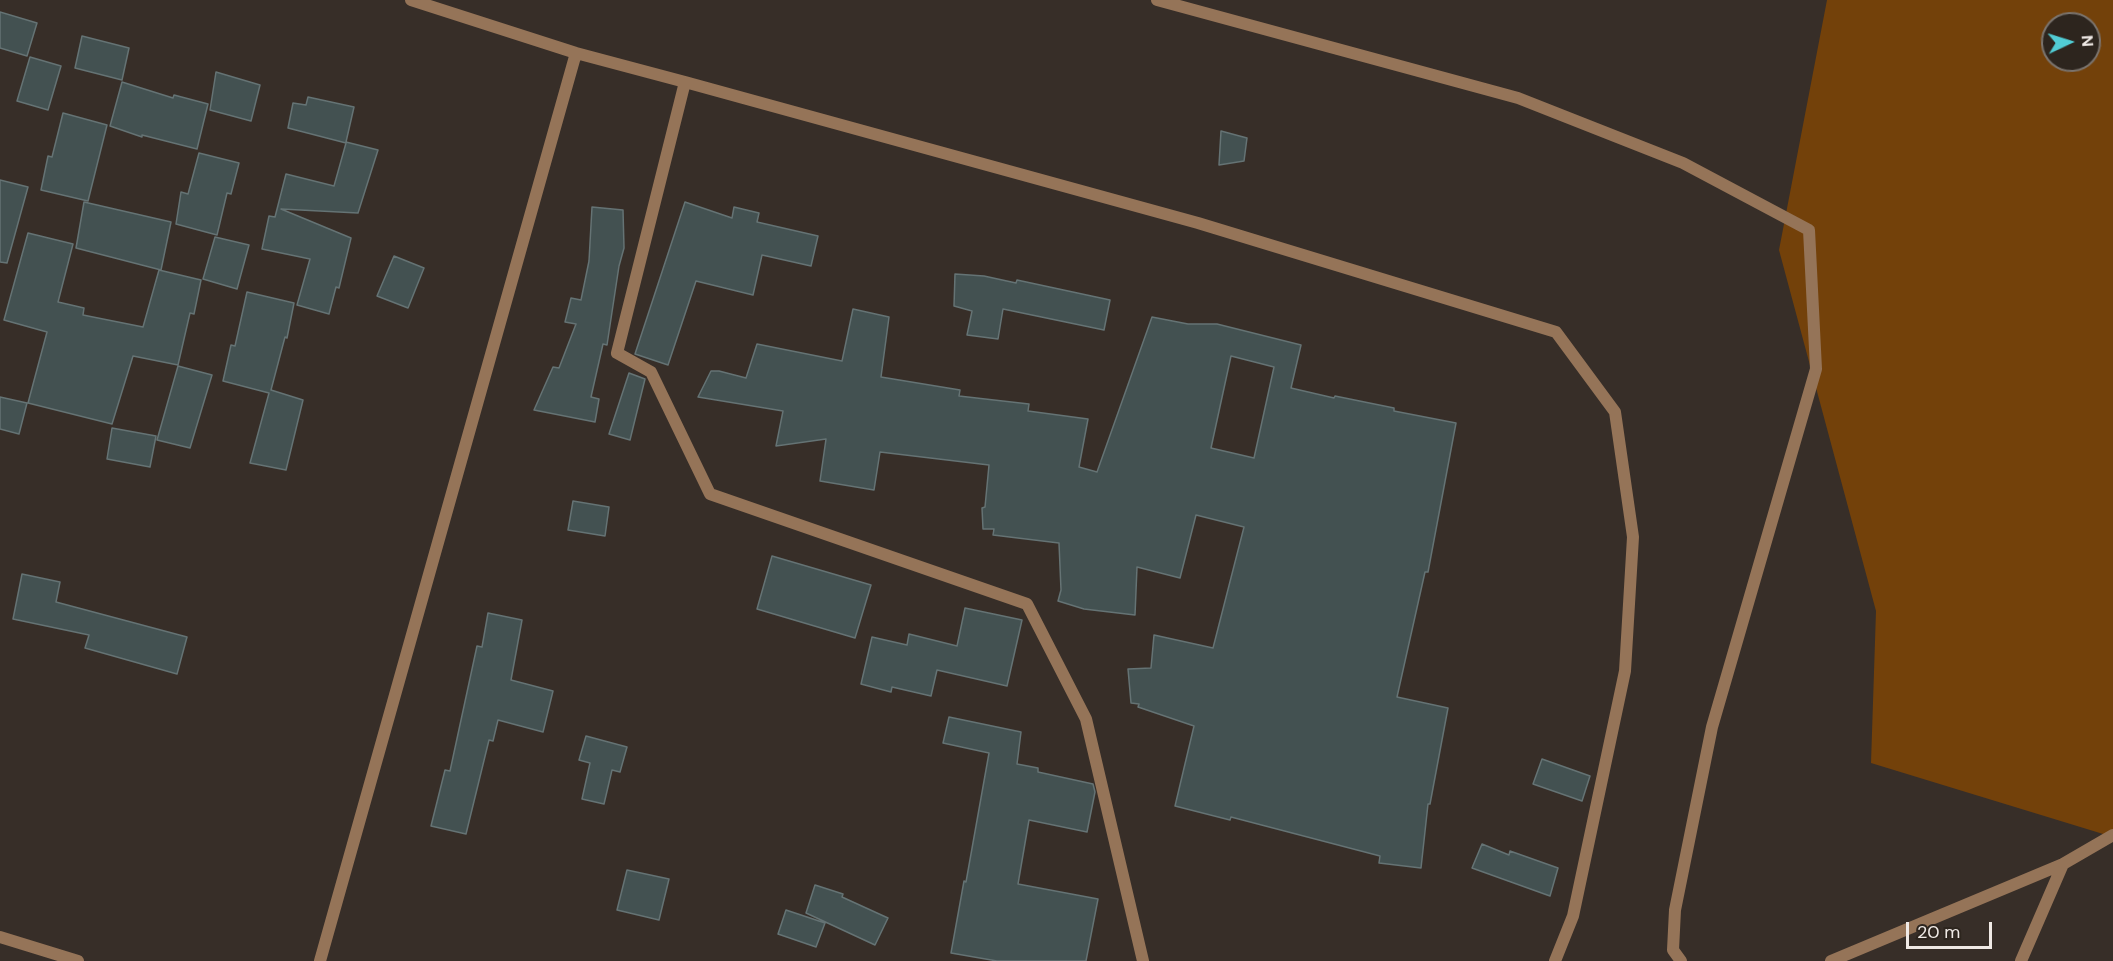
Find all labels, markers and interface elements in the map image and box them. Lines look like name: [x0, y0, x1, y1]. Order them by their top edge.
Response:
north arrow: [2041, 12, 2101, 72]
text: N: [2077, 34, 2098, 47]
scale bar: [1909, 910, 1994, 948]
text: 20 m: [1917, 920, 1960, 944]

